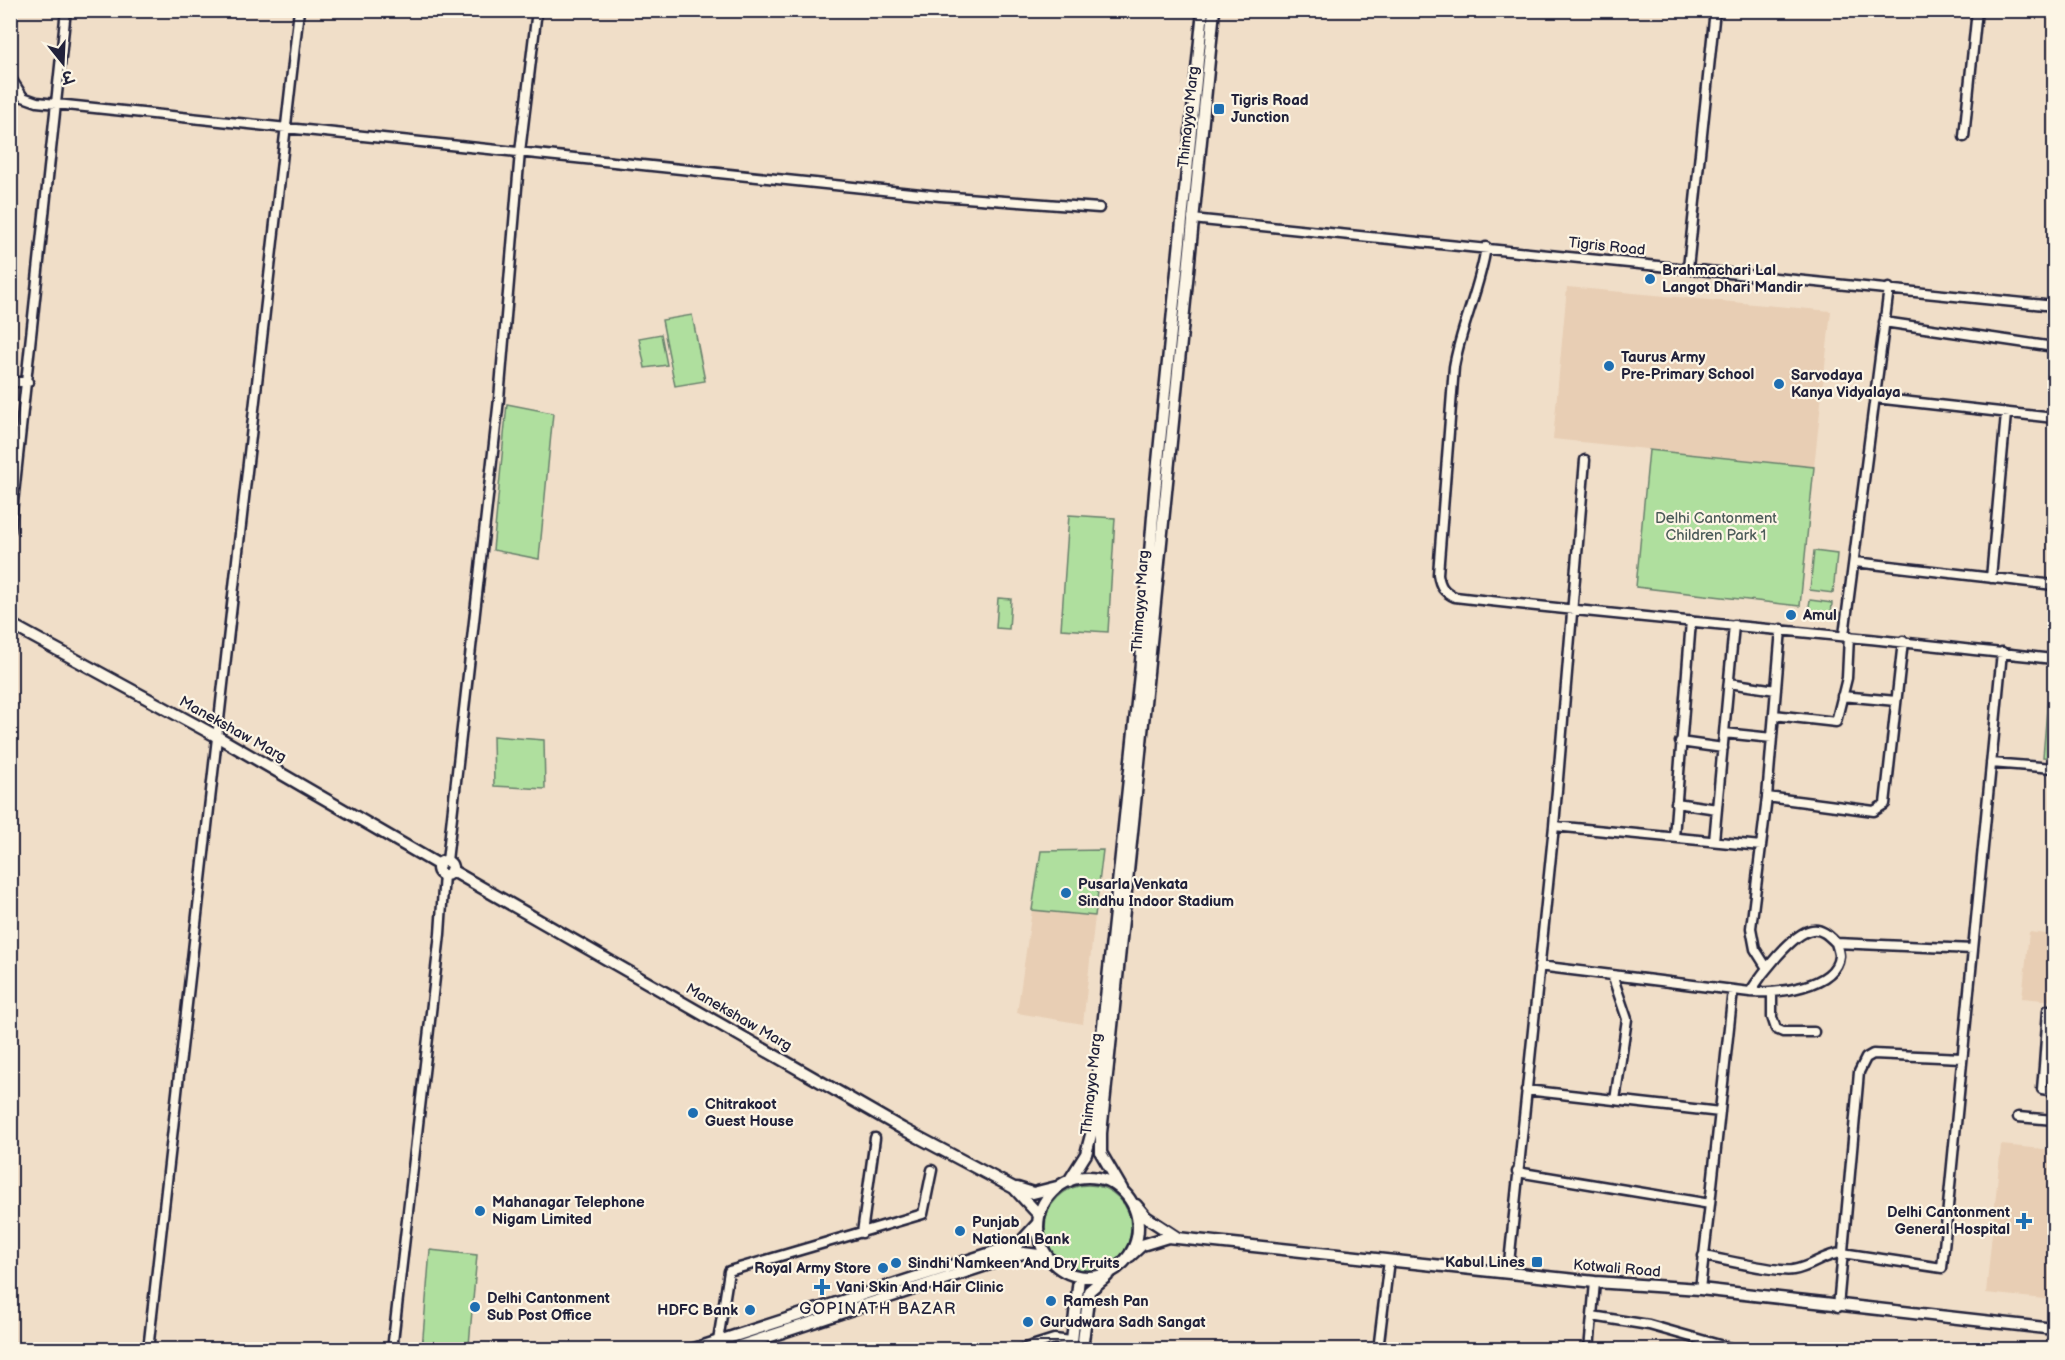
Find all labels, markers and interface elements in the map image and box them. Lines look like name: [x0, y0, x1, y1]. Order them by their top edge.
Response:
north arrow: [33, 33, 93, 93]
text: उ: [58, 65, 77, 87]
street label: Thimayya Marg: [1174, 65, 1203, 169]
place label: Tigris Road Junction: [1231, 91, 1309, 127]
marker: Tigris Road Junction: [1212, 102, 1226, 116]
street label: Tigris Road: [1568, 233, 1646, 260]
place label: Brahmachari Lal Langot Dhari Mandir: [1662, 261, 1804, 297]
marker: Brahmachari Lal Langot Dhari Mandir: [1643, 272, 1657, 286]
place label: Taurus Army Pre-Primary School: [1621, 348, 1754, 384]
marker: Taurus Army Pre-Primary School: [1602, 359, 1616, 373]
place label: Sarvodaya Kanya Vidyalaya: [1791, 366, 1901, 402]
marker: Sarvodaya Kanya Vidyalaya: [1772, 377, 1786, 391]
park label: Delhi Cantonment Children Park 1: [1655, 509, 1777, 545]
street label: Thimayya Marg: [1127, 549, 1154, 653]
place label: Amul: [1802, 606, 1837, 625]
marker: Amul: [1784, 608, 1798, 622]
street label: Manekshaw Marg: [176, 692, 290, 767]
place label: Pusarla Venkata Sindhu Indoor Stadium: [1078, 875, 1234, 911]
marker: Pusarla Venkata Sindhu Indoor Stadium: [1059, 886, 1073, 900]
street label: Manekshaw Marg: [682, 979, 795, 1056]
street label: Thimayya Marg: [1077, 1032, 1106, 1136]
place label: Chitrakoot Guest House: [705, 1095, 794, 1131]
marker: Chitrakoot Guest House: [686, 1106, 700, 1120]
place label: Mahanagar Telephone Nigam Limited: [492, 1193, 645, 1229]
place label: Delhi Cantonment General Hospital: [1887, 1203, 2010, 1239]
marker: Mahanagar Telephone Nigam Limited: [473, 1204, 487, 1218]
marker: Delhi Cantonment General Hospital: [2015, 1212, 2033, 1230]
place label: Punjab National Bank: [972, 1213, 1069, 1249]
marker: Punjab National Bank: [953, 1224, 967, 1238]
place label: Kabul Lines: [1445, 1253, 1525, 1272]
place label: Sindhi Namkeen And Dry Fruits: [908, 1254, 1120, 1273]
marker: Kabul Lines: [1530, 1255, 1544, 1269]
street label: Kotwali Road: [1572, 1255, 1662, 1282]
marker: Sindhi Namkeen And Dry Fruits: [889, 1256, 903, 1270]
place label: Royal Army Store: [754, 1259, 871, 1278]
marker: Royal Army Store: [876, 1261, 890, 1275]
marker: Vani Skin And Hair Clinic: [813, 1278, 831, 1296]
place label: Vani Skin And Hair Clinic: [836, 1278, 1004, 1297]
place label: Delhi Cantonment Sub Post Office: [487, 1289, 610, 1325]
place label: Ramesh Pan: [1063, 1292, 1149, 1311]
marker: Ramesh Pan: [1044, 1294, 1058, 1308]
marker: Delhi Cantonment Sub Post Office: [468, 1300, 482, 1314]
district label: GOPINATH BAZAR: [799, 1300, 957, 1319]
place label: HDFC Bank: [657, 1301, 738, 1320]
marker: HDFC Bank: [743, 1303, 757, 1317]
place label: Gurudwara Sadh Sangat: [1040, 1313, 1206, 1332]
marker: Gurudwara Sadh Sangat: [1021, 1315, 1035, 1329]

